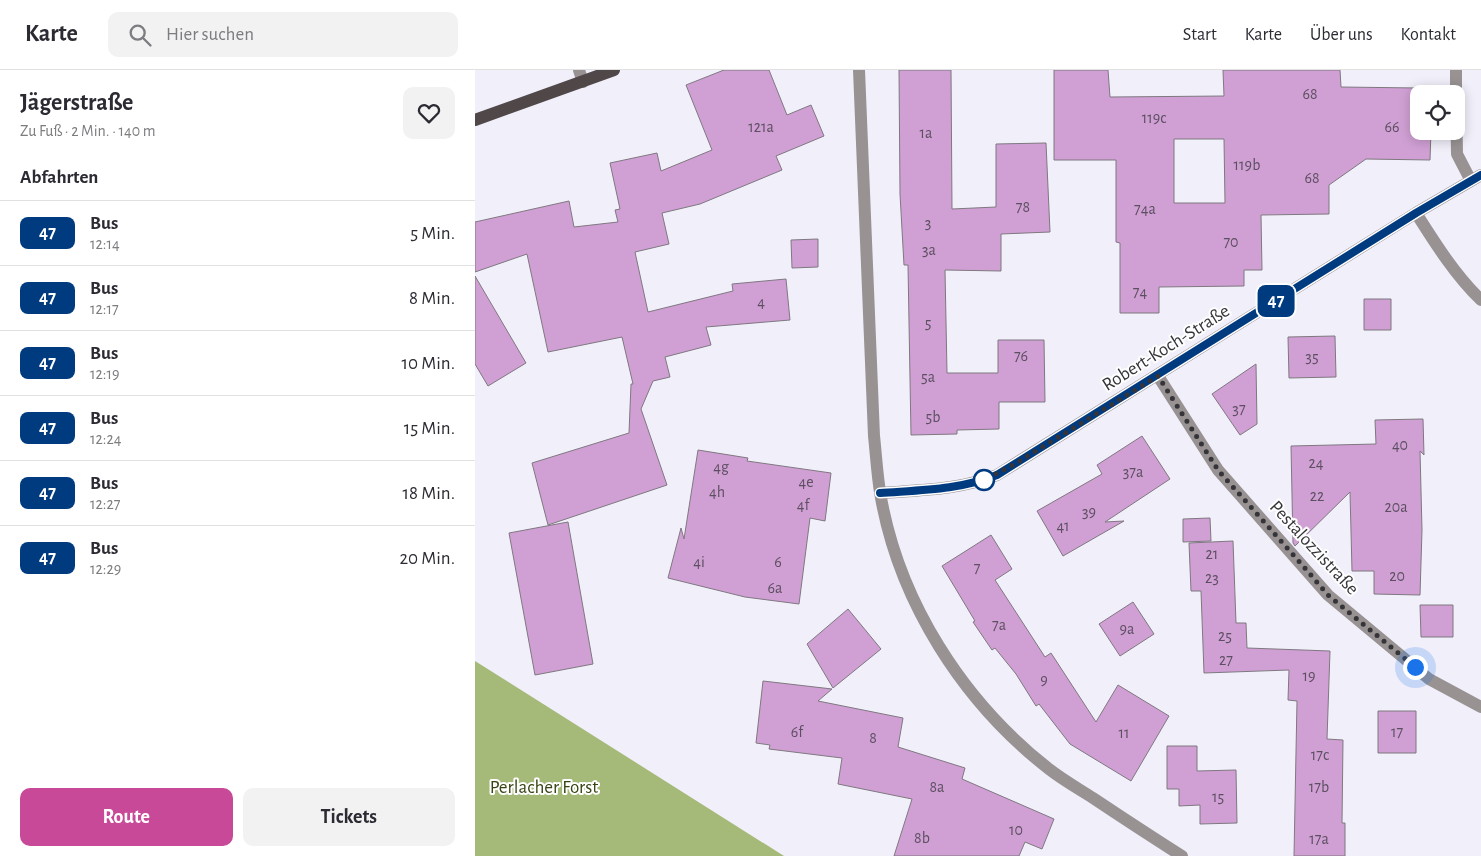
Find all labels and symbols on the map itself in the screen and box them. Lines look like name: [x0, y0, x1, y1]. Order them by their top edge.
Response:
house number: 68: [1302, 86, 1318, 102]
house number: 119c: [1142, 110, 1166, 126]
house number: 121a: [748, 119, 774, 135]
house number: 66: [1384, 119, 1400, 135]
house number: 1a: [920, 125, 932, 141]
house number: 119b: [1234, 157, 1260, 173]
house number: 68: [1304, 170, 1320, 186]
house number: 78: [1016, 199, 1030, 215]
house number: 74a: [1134, 201, 1156, 217]
house number: 3: [925, 215, 931, 231]
house number: 70: [1223, 234, 1239, 250]
house number: 3a: [922, 242, 936, 258]
house number: 74: [1133, 284, 1147, 300]
line badge: 47: [1253, 285, 1299, 317]
house number: 4: [757, 294, 765, 310]
street label: Robert-Koch-Straße: [1099, 301, 1233, 395]
house number: 5: [925, 315, 931, 331]
house number: 76: [1014, 348, 1028, 364]
house number: 35: [1305, 349, 1319, 365]
house number: 5a: [921, 369, 935, 385]
house number: 37: [1232, 401, 1246, 417]
house number: 5b: [926, 409, 940, 425]
house number: 40: [1392, 437, 1408, 453]
house number: 24: [1309, 455, 1324, 471]
house number: 4g: [713, 459, 729, 475]
house number: 37a: [1123, 464, 1143, 480]
unlabelled marker: [973, 469, 995, 491]
house number: 4e: [798, 474, 814, 490]
house number: 4h: [709, 484, 725, 500]
house number: 22: [1310, 488, 1324, 504]
house number: 4f: [797, 497, 810, 513]
street label: Pestalozzistraße: [1266, 497, 1362, 599]
house number: 20a: [1384, 499, 1408, 515]
house number: 39: [1082, 504, 1096, 520]
house number: 41: [1056, 518, 1070, 534]
house number: 21: [1206, 546, 1218, 562]
house number: 4i: [693, 554, 705, 570]
house number: 6: [774, 554, 782, 570]
house number: 7: [974, 560, 981, 576]
house number: 20: [1389, 568, 1405, 584]
house number: 23: [1205, 570, 1219, 586]
house number: 6a: [768, 580, 782, 596]
house number: 7a: [992, 617, 1006, 633]
house number: 9a: [1120, 621, 1134, 637]
house number: 25: [1218, 628, 1232, 644]
house number: 27: [1219, 652, 1233, 668]
your location: [1403, 655, 1428, 680]
house number: 19: [1302, 668, 1316, 684]
house number: 9: [1040, 672, 1048, 688]
house number: 6f: [791, 724, 804, 740]
house number: 17: [1391, 724, 1403, 740]
house number: 11: [1118, 725, 1130, 741]
house number: 8: [869, 730, 877, 746]
house number: 17c: [1311, 747, 1329, 763]
park label: Perlacher Forst: [490, 778, 598, 797]
house number: 8a: [930, 779, 944, 795]
house number: 17b: [1309, 779, 1329, 795]
house number: 15: [1212, 789, 1224, 805]
house number: 10: [1009, 822, 1023, 838]
house number: 8b: [914, 830, 930, 846]
house number: 17a: [1309, 831, 1329, 847]

